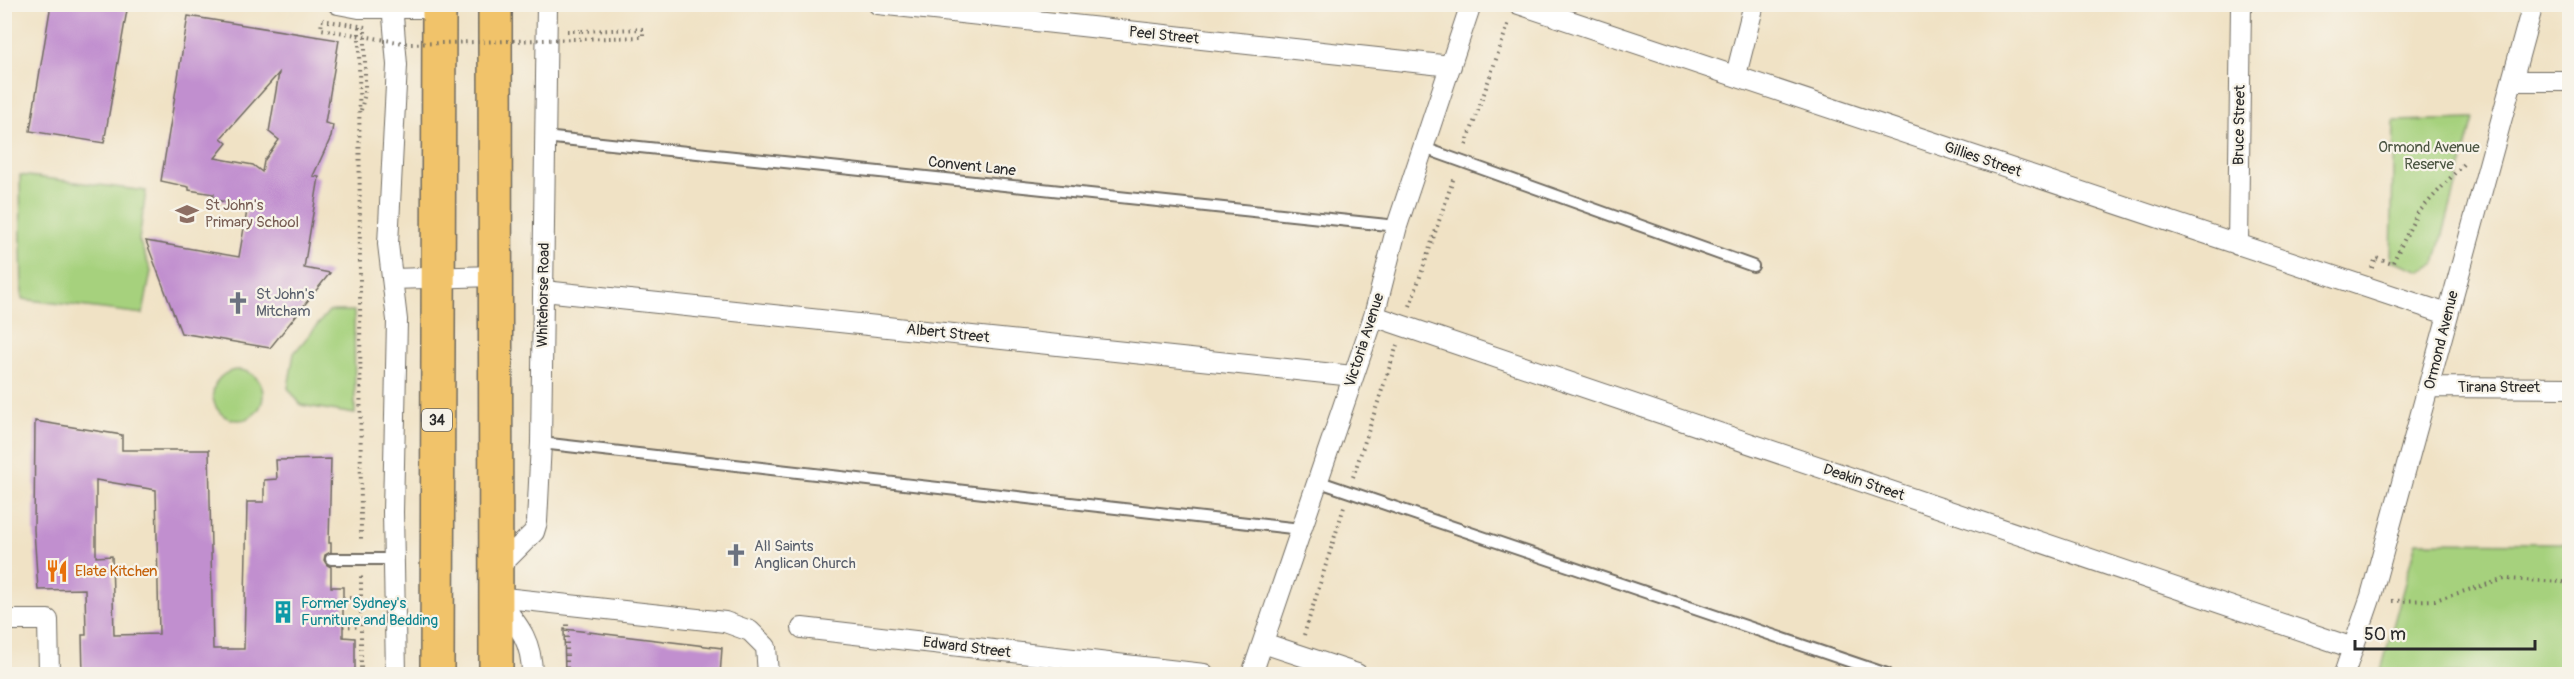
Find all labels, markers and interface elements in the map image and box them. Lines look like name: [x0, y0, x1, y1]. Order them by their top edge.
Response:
street label: Peel Street: [1128, 22, 1201, 49]
street label: Bruce Street: [2229, 84, 2250, 165]
street label: Gillies Street: [1942, 137, 2025, 182]
park label: Ormond Avenue Reserve: [2378, 138, 2480, 174]
street label: Convent Lane: [927, 152, 1017, 181]
place label: St John's Primary School: [205, 196, 299, 232]
school or university icon: St John's Primary School: [174, 201, 200, 227]
street label: Whitehorse Road: [533, 242, 554, 348]
place label: St John's Mitcham: [256, 285, 315, 321]
street label: Ormond Avenue: [2420, 288, 2463, 392]
church icon: St John's Mitcham: [225, 290, 251, 316]
street label: Victoria Avenue: [1340, 290, 1389, 390]
street label: Albert Street: [905, 320, 991, 347]
street label: Tirana Street: [2458, 378, 2541, 397]
road number: 34: [422, 409, 452, 431]
street label: Deakin Street: [1821, 460, 1908, 506]
place label: All Saints Anglican Church: [754, 537, 856, 573]
church icon: All Saints Anglican Church: [723, 542, 749, 568]
restaurant icon: Elate Kitchen: [44, 558, 70, 584]
place label: Elate Kitchen: [75, 562, 158, 581]
place label: Former Sydney's Furniture and Bedding: [301, 594, 438, 630]
building icon: Former Sydney's Furniture and Bedding: [270, 599, 296, 625]
scale bar: [2355, 613, 2535, 651]
text: 50 m: [2364, 623, 2406, 646]
street label: Edward Street: [922, 633, 1013, 662]

